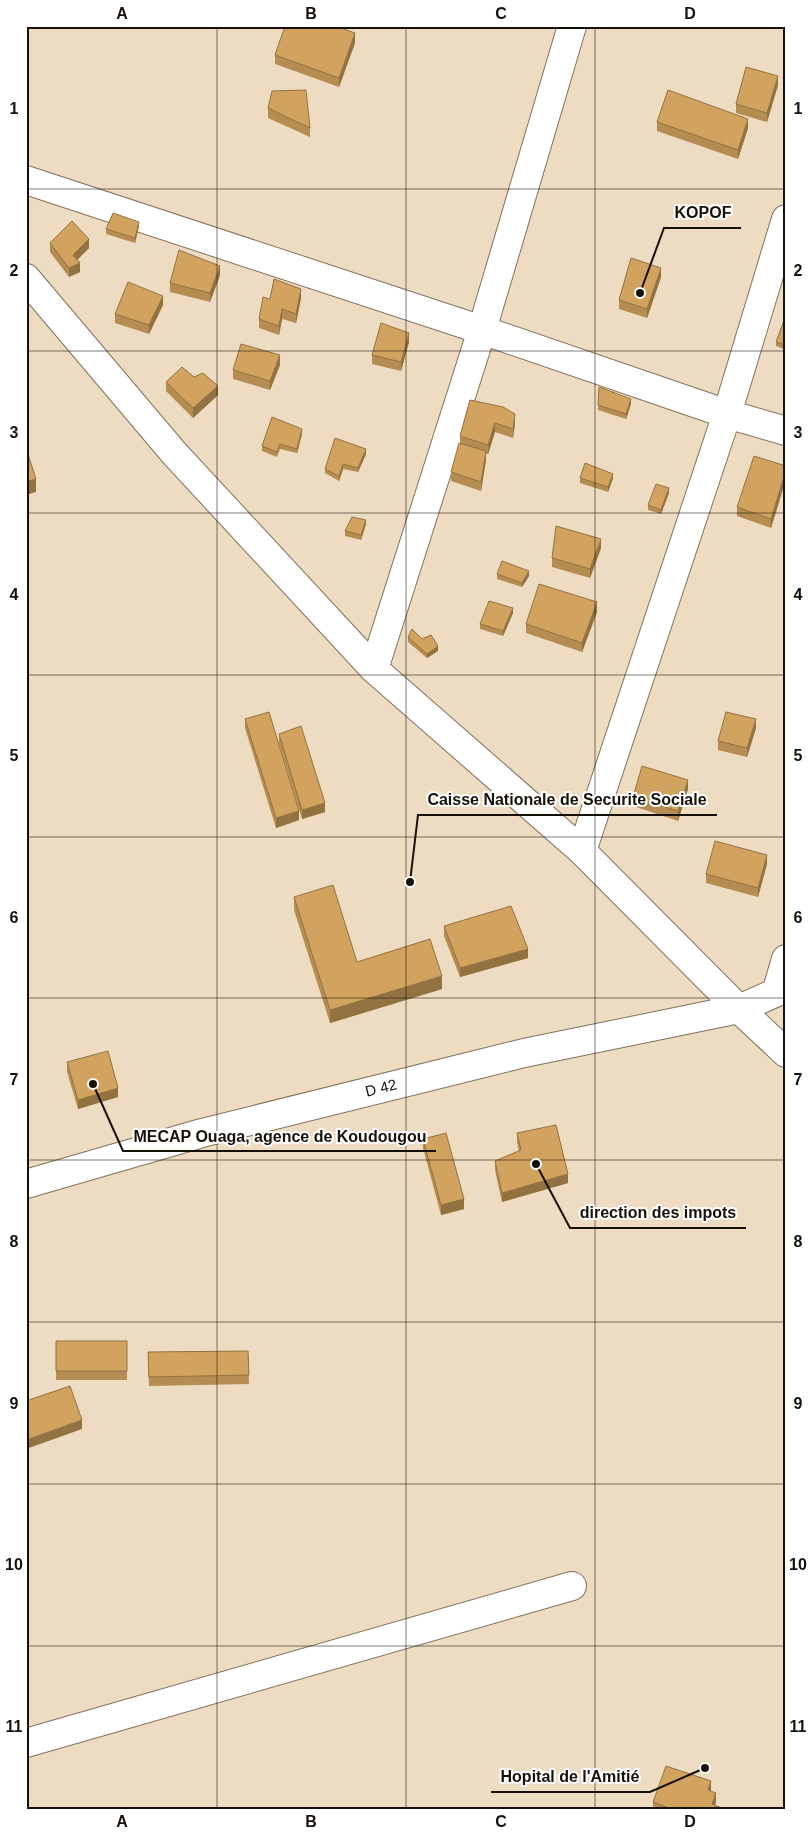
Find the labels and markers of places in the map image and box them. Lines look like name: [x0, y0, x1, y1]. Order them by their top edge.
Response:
callout: KOPOF: [664, 197, 741, 228]
callout: Caisse Nationale de Securite Sociale: [418, 784, 717, 815]
callout: MECAP Ouaga, agence de Koudougou: [123, 1120, 436, 1151]
callout: direction des impots: [570, 1197, 746, 1228]
callout: Hopital de l'Amitié: [491, 1761, 650, 1792]

